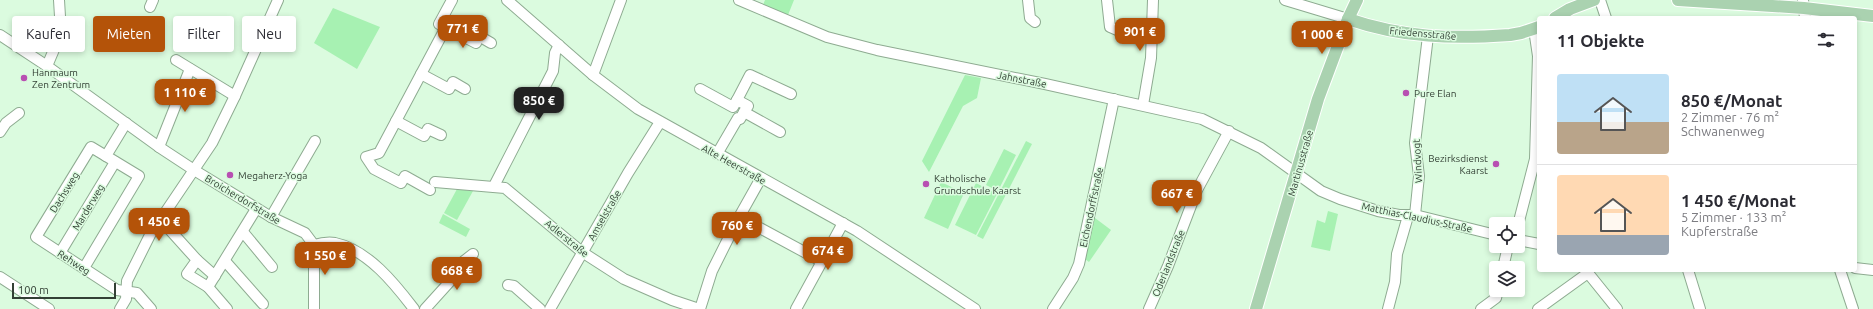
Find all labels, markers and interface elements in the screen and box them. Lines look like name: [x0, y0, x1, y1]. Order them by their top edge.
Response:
pin: 771 €: [435, 15, 491, 49]
chip: Kaufen: [12, 16, 85, 52]
chip: Mieten: [93, 16, 165, 52]
chip: Filter: [173, 16, 234, 52]
chip: Neu: [242, 16, 296, 52]
pin: 901 €: [1112, 18, 1168, 52]
text: 771 €: [447, 21, 479, 35]
pin: 1 000 €: [1285, 21, 1359, 55]
text: 901 €: [1124, 24, 1156, 38]
street label: Friedensstraße: [1389, 25, 1457, 42]
text: 1 000 €: [1301, 27, 1343, 41]
icon: filters: [1815, 29, 1837, 51]
text: 11 Objekte: [1557, 31, 1645, 50]
place label: Hanmaum Zen Zentrum: [32, 67, 90, 90]
street label: Jahnstraße: [996, 69, 1048, 90]
marker: Hanmaum Zen Zentrum: [19, 73, 29, 83]
pin: 1 110 €: [148, 79, 222, 113]
text: 1 110 €: [164, 85, 206, 99]
pin: 850 €: [511, 87, 567, 121]
marker: Pure Elan: [1401, 88, 1411, 98]
place label: Pure Elan: [1414, 88, 1456, 99]
icon: home: [1589, 90, 1637, 138]
text: 850 €/Monat: [1681, 91, 1782, 110]
text: 850 €: [523, 93, 555, 107]
text: 2 Zimmer · 76 m²: [1681, 110, 1779, 124]
text: Schwanenweg: [1681, 124, 1765, 138]
street label: Martinusstraße: [1286, 129, 1315, 198]
street label: Windvogt: [1411, 139, 1424, 183]
street label: Alte Heerstraße: [700, 142, 768, 187]
place label: Bezirksdienst Kaarst: [1428, 153, 1488, 176]
marker: Bezirksdienst Kaarst: [1491, 159, 1501, 169]
street label: Eichendorffstraße: [1078, 166, 1105, 248]
street label: Dachsweg: [48, 170, 81, 215]
marker: Megaherz-Yoga: [225, 170, 235, 180]
place label: Megaherz-Yoga: [238, 170, 307, 181]
street label: Broicherdorfstraße: [203, 173, 282, 226]
place label: Katholische Grundschule Kaarst: [934, 173, 1021, 196]
marker: Katholische Grundschule Kaarst: [921, 179, 931, 189]
pin: 667 €: [1149, 180, 1205, 214]
street label: Marderweg: [70, 182, 107, 232]
text: 667 €: [1161, 186, 1193, 200]
street label: Amselstraße: [586, 188, 623, 242]
icon: home: [1589, 191, 1637, 239]
text: 1 450 €/Monat: [1681, 191, 1796, 210]
street label: Matthias-Claudius-Straße: [1361, 200, 1473, 235]
pin: 1 450 €: [122, 208, 196, 242]
text: 5 Zimmer · 133 m²: [1681, 210, 1787, 224]
pin: 760 €: [709, 212, 765, 246]
text: 1 450 €: [138, 214, 180, 228]
street label: Adlerstraße: [543, 217, 591, 259]
map controls: [1489, 217, 1525, 297]
button: locate: [1489, 217, 1525, 253]
text: 760 €: [721, 218, 753, 232]
text: Kupferstraße: [1681, 224, 1758, 238]
street label: Oderlandstraße: [1150, 228, 1187, 298]
pin: 674 €: [800, 237, 856, 271]
pin: 1 550 €: [288, 242, 362, 276]
text: 674 €: [812, 243, 844, 257]
street label: Rehweg: [55, 248, 92, 277]
text: 1 550 €: [304, 248, 346, 262]
pin: 668 €: [429, 257, 485, 291]
button: layers: [1489, 261, 1525, 297]
text: 668 €: [441, 263, 473, 277]
scale bar: [12, 281, 116, 300]
text: 100 m: [18, 284, 49, 296]

